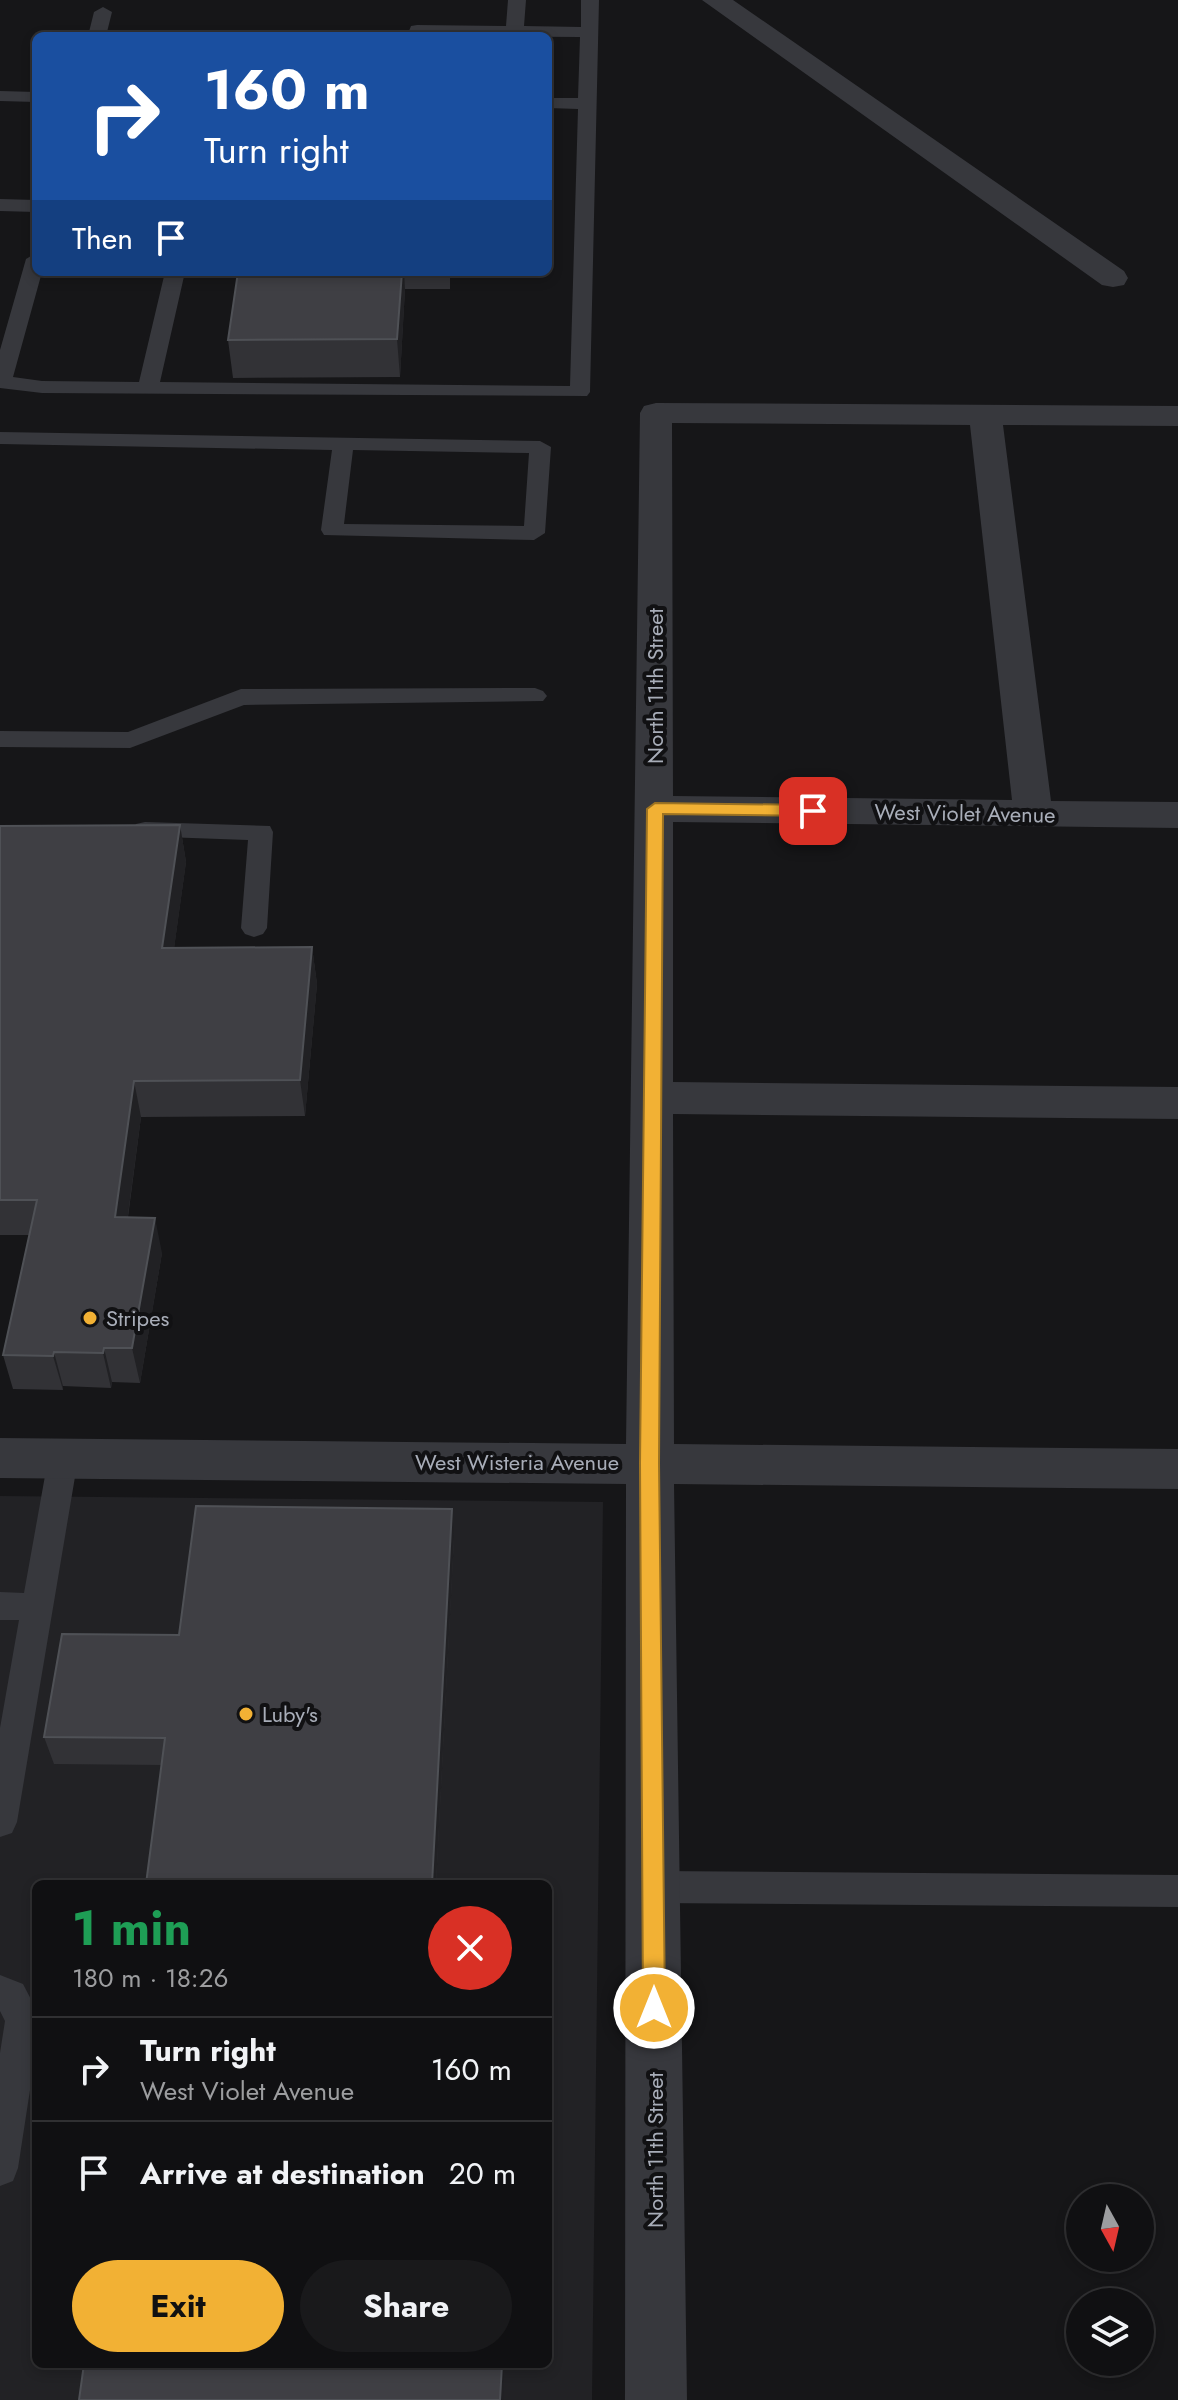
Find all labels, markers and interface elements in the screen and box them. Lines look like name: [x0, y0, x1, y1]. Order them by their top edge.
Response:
text: 160 m: [204, 49, 370, 130]
icon: right: [72, 64, 176, 168]
text: Turn right: [204, 124, 349, 176]
icon: arrive: [149, 216, 193, 260]
text: Then: [72, 217, 133, 260]
street label: North 11th Street: [639, 607, 671, 764]
pin: [779, 777, 847, 845]
icon: arrive: [791, 789, 835, 833]
street label: West Violet Avenue: [874, 795, 1056, 831]
place label: Stripes: [106, 1302, 169, 1334]
marker: Stripes: [81, 1309, 99, 1327]
street label: West Wisteria Avenue: [415, 1446, 619, 1478]
place label: Luby's: [262, 1698, 318, 1730]
marker: Luby's: [237, 1705, 255, 1723]
text: 1 min: [72, 1894, 191, 1963]
button: close: [428, 1906, 512, 1990]
text: 180 m · 18:26: [72, 1959, 228, 1997]
position arrow: [612, 1966, 696, 2050]
text: Turn right: [140, 2029, 276, 2072]
icon: right: [72, 2047, 116, 2091]
text: 160 m: [431, 2048, 512, 2091]
street label: North 11th Street: [639, 2071, 671, 2228]
text: West Violet Avenue: [140, 2072, 354, 2110]
icon: arrive: [72, 2151, 116, 2195]
text: Arrive at destination: [140, 2152, 425, 2195]
text: 20 m: [449, 2152, 516, 2195]
north arrow: [1066, 2184, 1154, 2272]
map controls: [1066, 2184, 1154, 2376]
button: Exit: [72, 2260, 284, 2352]
button: Share: [300, 2260, 512, 2352]
button: layers: [1066, 2288, 1154, 2376]

